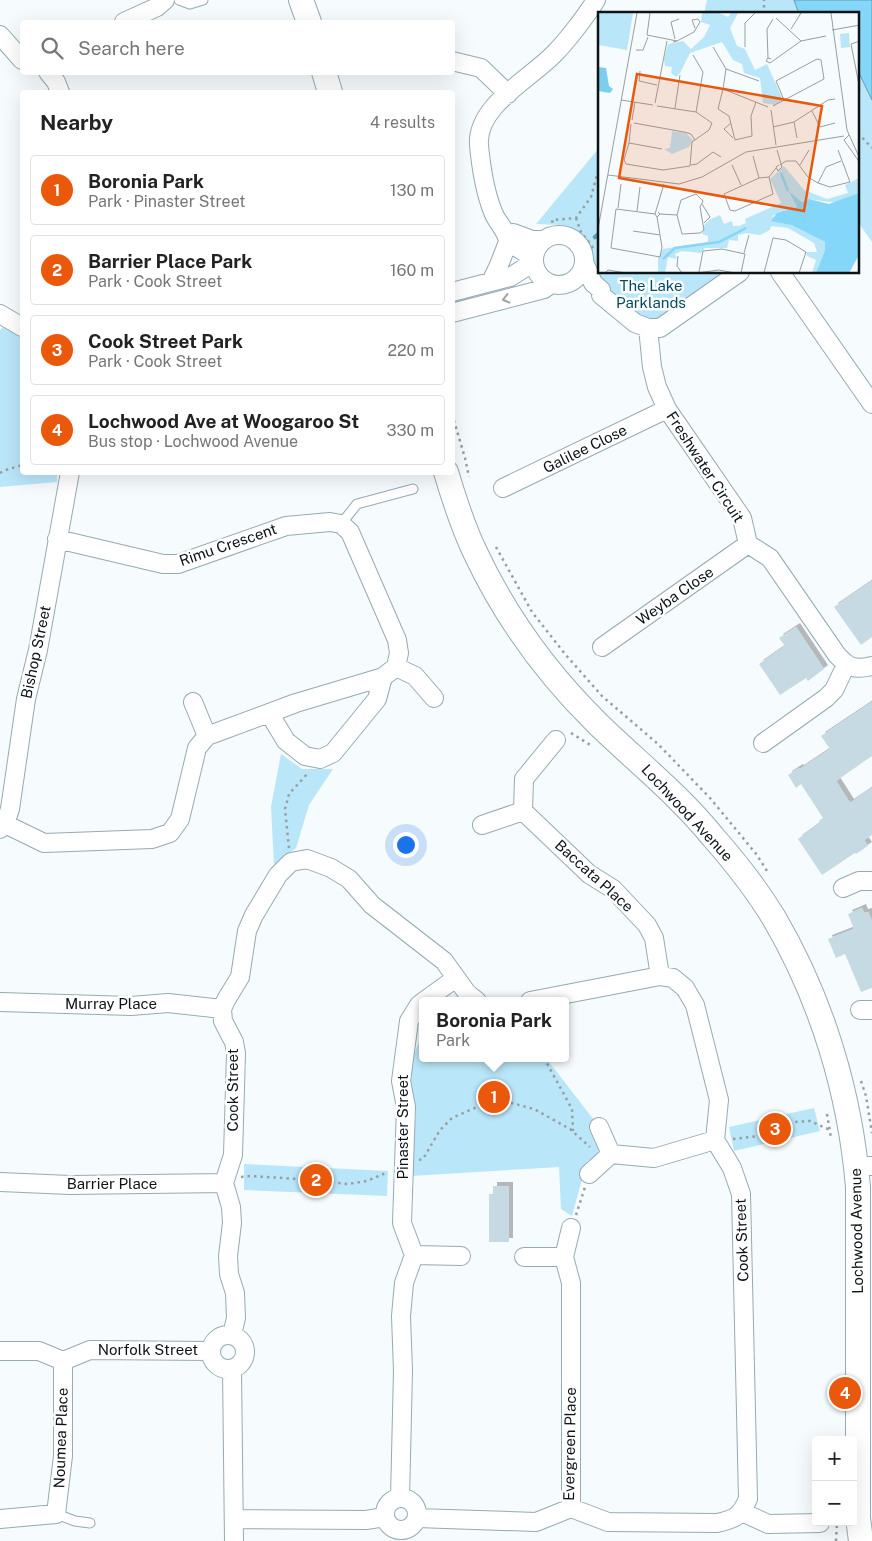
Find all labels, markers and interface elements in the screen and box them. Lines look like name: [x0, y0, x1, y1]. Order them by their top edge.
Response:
inset map: [598, 12, 860, 274]
search box: [20, 20, 455, 75]
icon: search: [38, 34, 66, 62]
text: Search here: [78, 37, 185, 59]
text: Nearby: [40, 110, 113, 135]
text: 4 results: [370, 113, 435, 132]
text: Boronia Park: [88, 170, 204, 192]
text: 1: [54, 181, 60, 200]
text: 130 m: [390, 181, 434, 200]
text: Park · Pinaster Street: [88, 192, 246, 211]
text: Barrier Place Park: [88, 250, 252, 272]
text: 2: [52, 261, 62, 280]
text: 160 m: [390, 261, 434, 280]
text: Park · Cook Street: [88, 272, 222, 291]
park label: The Lake Parklands: [616, 277, 686, 311]
one-way arrow: [501, 293, 510, 304]
text: Cook Street Park: [88, 330, 243, 352]
text: 3: [52, 341, 62, 360]
text: 220 m: [387, 341, 434, 360]
text: Park · Cook Street: [88, 352, 222, 371]
street label: Freshwater Circuit: [663, 408, 748, 525]
text: Lochwood Ave at Woogaroo St: [88, 410, 359, 432]
text: 4: [52, 421, 62, 440]
text: 330 m: [387, 421, 434, 440]
street label: Galilee Close: [540, 421, 630, 476]
text: Bus stop · Lochwood Avenue: [88, 432, 298, 451]
street label: Rimu Crescent: [177, 520, 279, 569]
street label: Weyba Close: [633, 563, 716, 628]
street label: Bishop Street: [17, 604, 54, 700]
street label: Lochwood Avenue: [638, 761, 737, 865]
your location: [393, 832, 419, 858]
street label: Baccata Place: [552, 836, 637, 915]
street label: Murray Place: [65, 995, 157, 1012]
popup: [419, 997, 569, 1062]
text: Boronia Park: [436, 1009, 552, 1031]
text: Park: [436, 1031, 470, 1050]
street label: Cook Street: [224, 1048, 241, 1132]
street label: Pinaster Street: [394, 1074, 411, 1180]
pin: 1: [478, 1078, 510, 1116]
pin: 3: [759, 1110, 791, 1148]
pin: 2: [300, 1161, 332, 1199]
street label: Lochwood Avenue: [847, 1168, 866, 1294]
street label: Barrier Place: [67, 1175, 157, 1192]
street label: Cook Street: [732, 1198, 751, 1282]
street label: Norfolk Street: [98, 1341, 198, 1358]
pin: 4: [829, 1374, 861, 1412]
street label: Noumea Place: [50, 1387, 71, 1489]
street label: Evergreen Place: [560, 1387, 579, 1501]
map controls: [812, 1436, 857, 1526]
button: +: [812, 1436, 857, 1481]
button: −: [812, 1481, 857, 1526]

